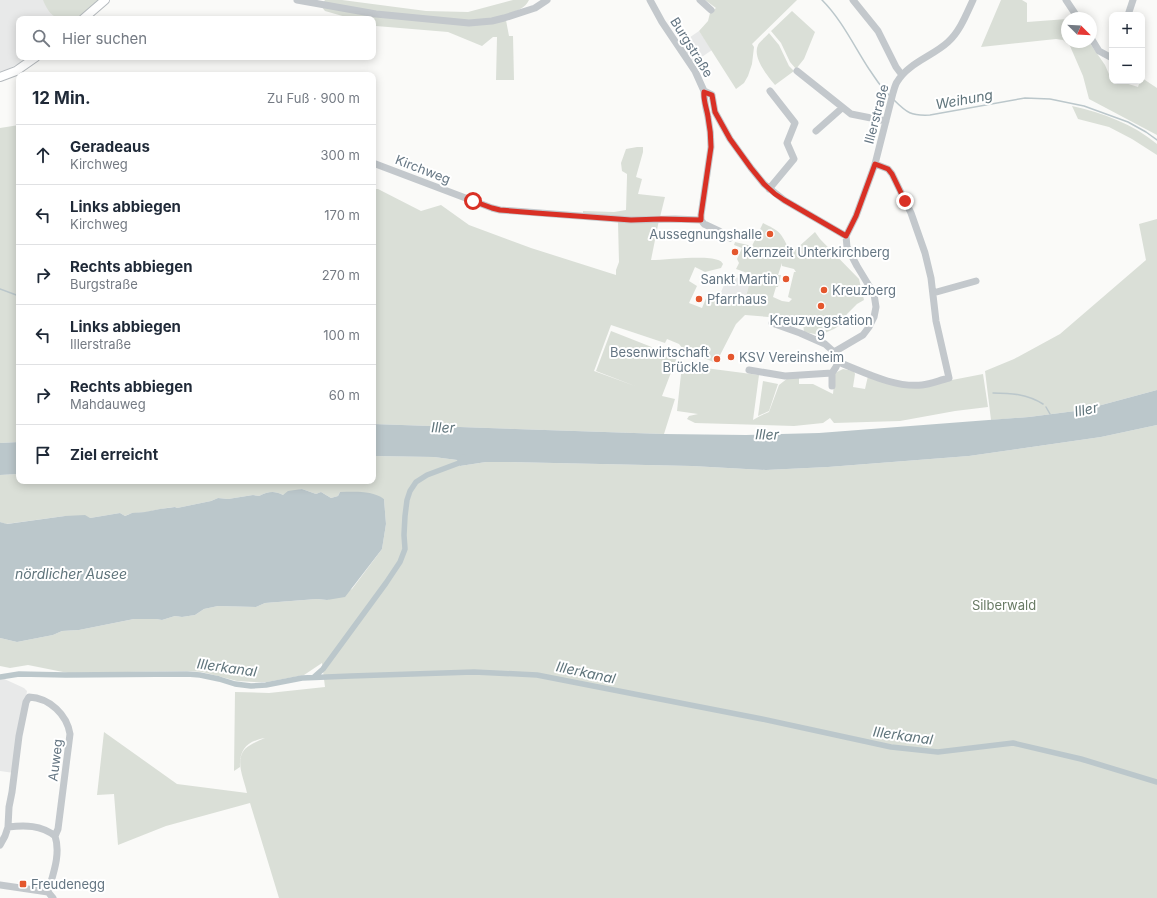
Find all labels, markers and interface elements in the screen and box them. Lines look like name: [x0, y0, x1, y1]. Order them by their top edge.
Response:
north arrow: [1061, 12, 1097, 48]
map controls: [1109, 12, 1145, 84]
button: +: [1109, 12, 1145, 48]
street label: Burgstraße: [667, 14, 717, 80]
search box: [16, 16, 376, 60]
icon: search: [30, 27, 52, 49]
text: Hier suchen: [62, 29, 147, 48]
button: −: [1109, 48, 1145, 84]
street label: Illerstraße: [860, 82, 892, 146]
water label: Weihung: [934, 86, 994, 112]
text: 12 Min.: [32, 88, 91, 108]
text: Zu Fuß · 900 m: [267, 90, 360, 106]
text: Geradeaus: [70, 137, 150, 156]
icon: ahead: [32, 144, 54, 166]
text: 300 m: [321, 147, 360, 163]
street label: Kirchweg: [393, 151, 453, 187]
text: Kirchweg: [70, 156, 128, 172]
route start: [464, 192, 482, 210]
route end: [896, 192, 914, 210]
text: Links abbiegen: [70, 197, 181, 216]
icon: left: [32, 204, 54, 226]
text: 170 m: [324, 207, 360, 223]
text: Kirchweg: [70, 216, 128, 232]
place label: Aussegnungshalle: [649, 226, 762, 242]
marker: Aussegnungshalle: [765, 229, 775, 239]
place label: Kernzeit Unterkirchberg: [743, 244, 890, 260]
marker: Kernzeit Unterkirchberg: [730, 247, 740, 257]
text: Rechts abbiegen: [70, 257, 192, 276]
icon: right: [32, 264, 54, 286]
text: 270 m: [322, 267, 360, 283]
place label: Sankt Martin: [700, 271, 778, 287]
marker: Sankt Martin: [781, 274, 791, 284]
text: Burgstraße: [70, 276, 138, 292]
place label: Kreuzberg: [832, 282, 896, 298]
marker: Kreuzberg: [819, 285, 829, 295]
place label: Pfarrhaus: [707, 291, 767, 307]
marker: Pfarrhaus: [694, 294, 704, 304]
marker: Kreuzwegstation 9: [816, 301, 826, 311]
place label: Kreuzwegstation 9: [769, 312, 873, 343]
text: Links abbiegen: [70, 317, 181, 336]
icon: left: [32, 324, 54, 346]
text: 100 m: [323, 327, 360, 343]
text: Illerstraße: [70, 336, 131, 352]
place label: Besenwirtschaft Brückle: [610, 344, 709, 375]
place label: KSV Vereinsheim: [739, 349, 844, 365]
marker: KSV Vereinsheim: [726, 352, 736, 362]
marker: Besenwirtschaft Brückle: [712, 354, 722, 364]
text: Rechts abbiegen: [70, 377, 192, 396]
icon: right: [32, 384, 54, 406]
text: 60 m: [329, 387, 360, 403]
text: Mahdauweg: [70, 396, 146, 412]
water label: Iller: [1073, 398, 1100, 420]
water label: Iller: [431, 418, 456, 436]
water label: Iller: [755, 425, 780, 443]
icon: arrive: [32, 444, 54, 466]
text: Ziel erreicht: [70, 445, 158, 464]
water label: nördlicher Ausee: [15, 565, 127, 582]
park label: Silberwald: [972, 597, 1036, 613]
water label: Illerkanal: [196, 654, 259, 680]
water label: Illerkanal: [555, 657, 618, 687]
water label: Illerkanal: [872, 722, 935, 748]
street label: Auweg: [44, 738, 66, 782]
place label: Freudenegg: [31, 876, 105, 892]
marker: Freudenegg: [18, 879, 28, 889]

